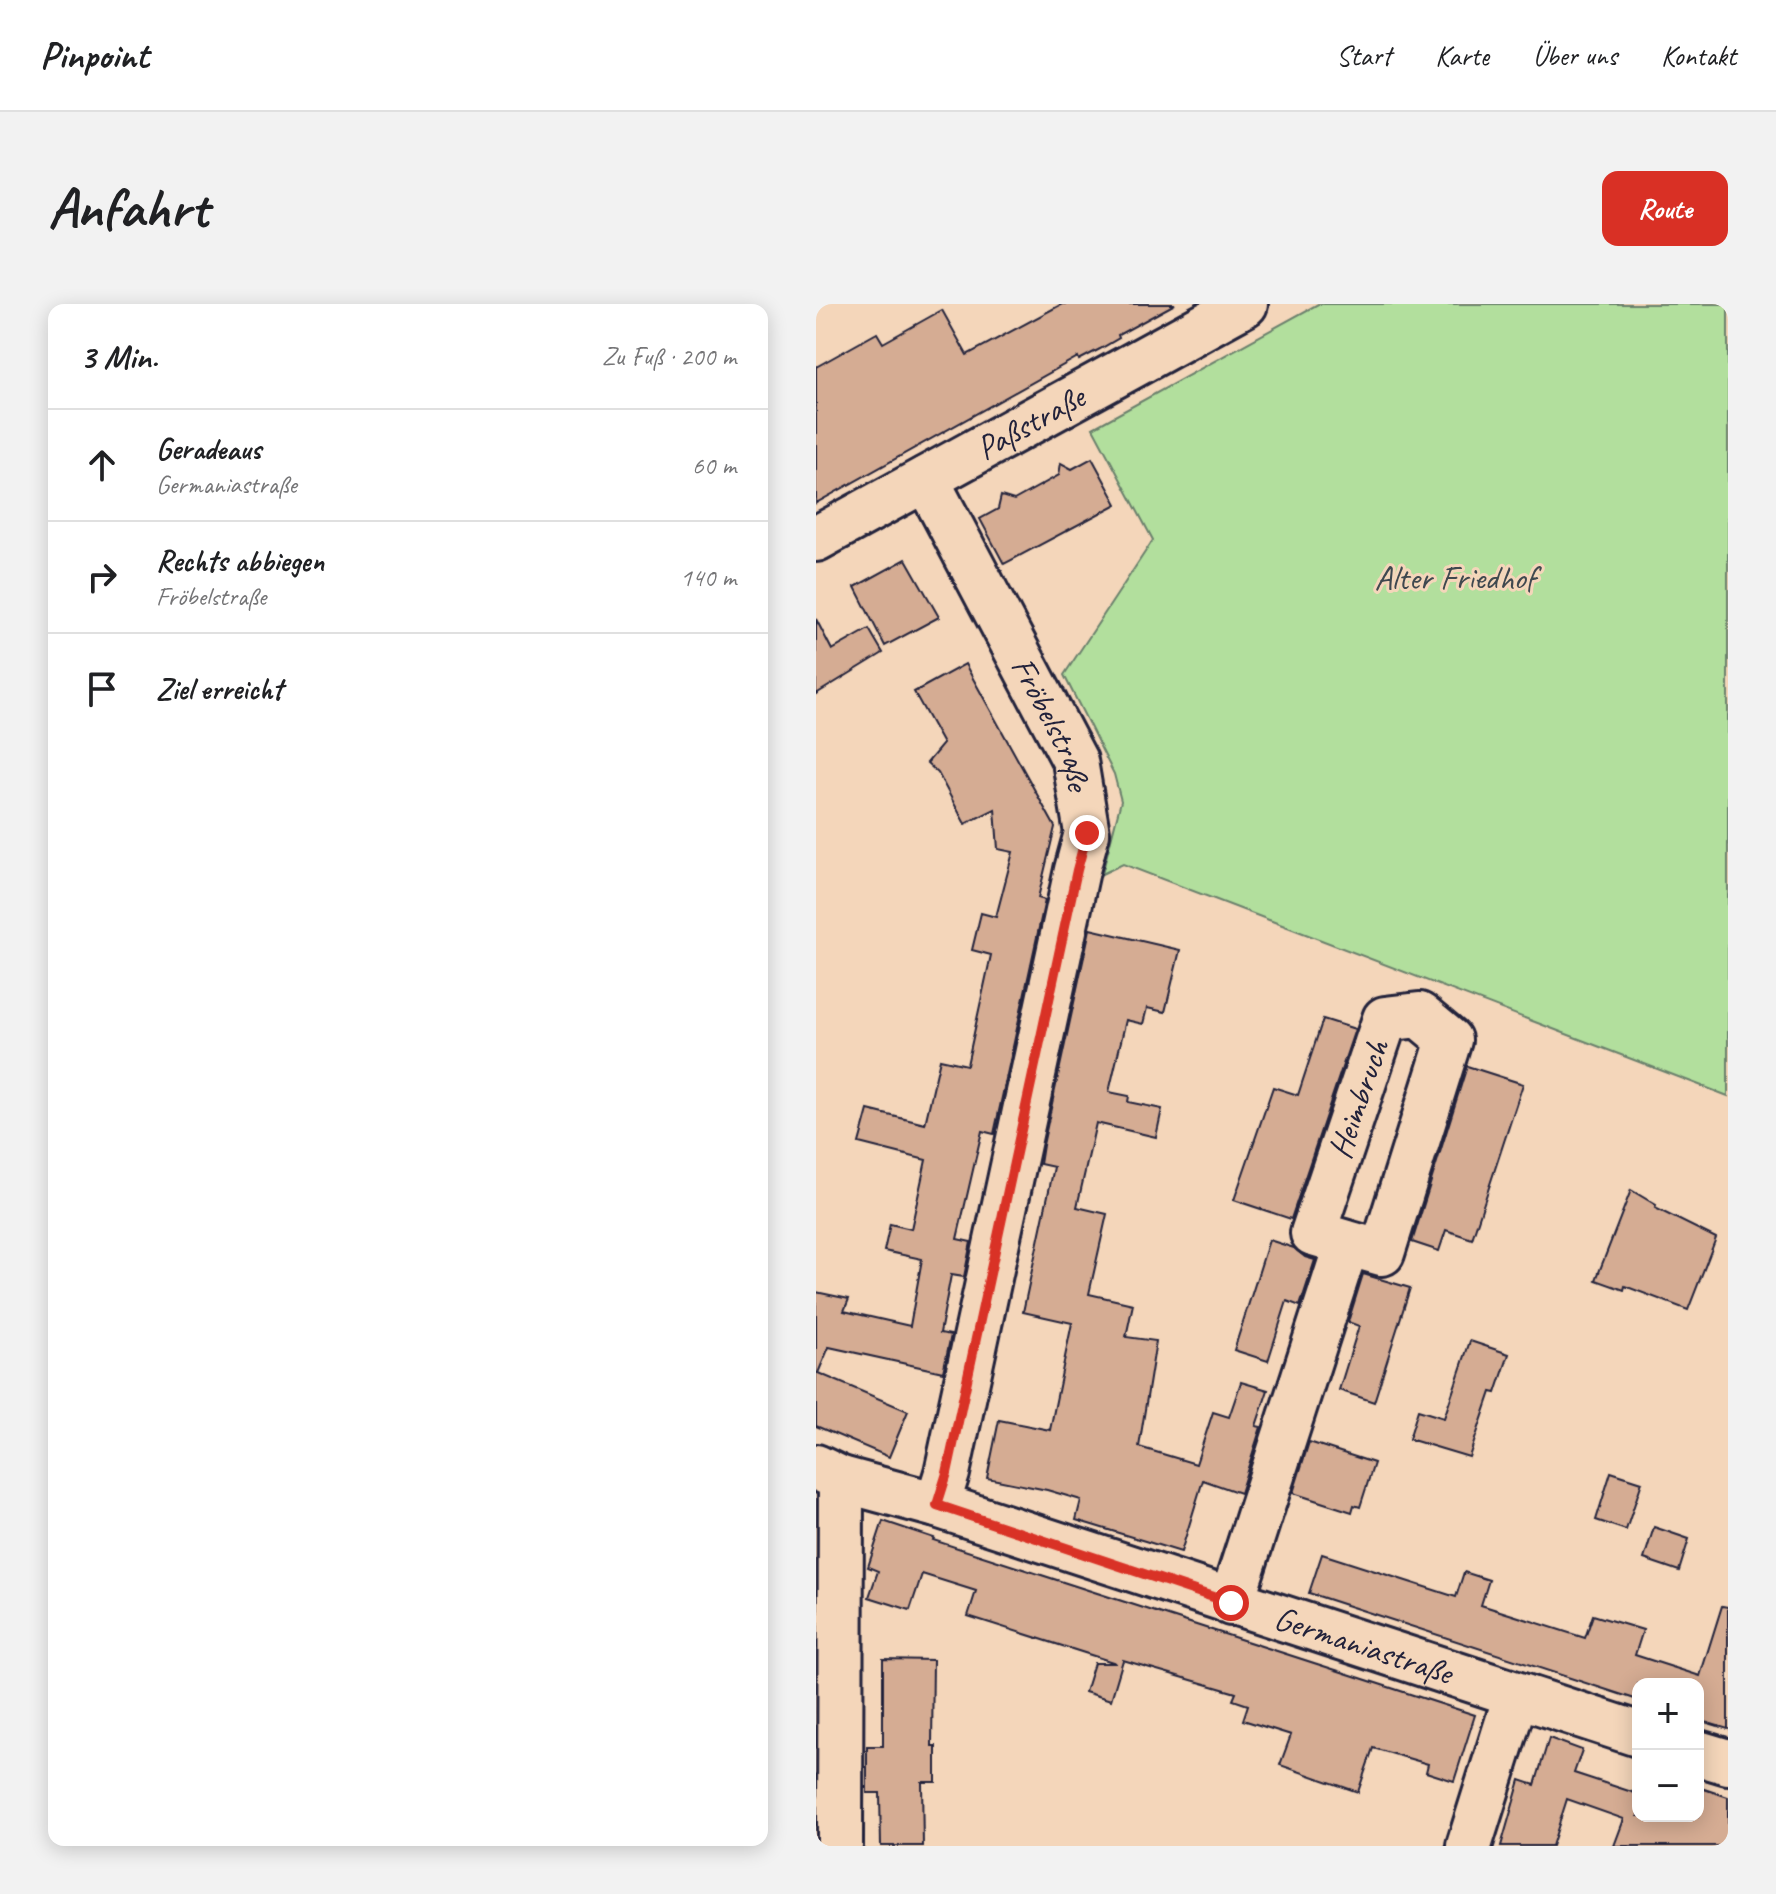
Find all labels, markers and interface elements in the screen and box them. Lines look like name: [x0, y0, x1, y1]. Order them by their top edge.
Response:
text: Pinpoint: [40, 32, 149, 79]
text: Start: [1336, 38, 1391, 73]
text: Karte: [1435, 38, 1489, 73]
text: Über uns: [1533, 38, 1617, 73]
text: Kontakt: [1661, 38, 1736, 73]
button: Route: [1602, 171, 1728, 246]
text: Anfahrt: [48, 173, 208, 244]
text: 3 Min.: [80, 335, 158, 378]
text: Zu Fuß · 200 m: [602, 340, 736, 373]
street label: Paßstraße: [968, 373, 1094, 469]
text: Geradeaus: [156, 430, 261, 468]
icon: ahead: [80, 443, 124, 487]
text: 60 m: [692, 449, 736, 482]
text: Germaniastraße: [156, 468, 297, 501]
text: Rechts abbiegen: [156, 542, 324, 580]
icon: right: [80, 555, 124, 599]
park label: Alter Friedhof: [1374, 556, 1543, 599]
text: 140 m: [680, 561, 736, 594]
text: Fröbelstraße: [156, 580, 266, 613]
street label: Fröbelstraße: [1002, 649, 1101, 796]
icon: arrive: [80, 667, 124, 711]
text: Ziel erreicht: [156, 670, 282, 708]
route end: [1069, 815, 1105, 851]
street label: Heimbruch: [1318, 1033, 1399, 1164]
route start: [1213, 1585, 1249, 1621]
street label: Germaniastraße: [1269, 1595, 1461, 1694]
map controls: [1632, 1678, 1704, 1822]
button: +: [1632, 1678, 1704, 1750]
button: −: [1632, 1750, 1704, 1822]

